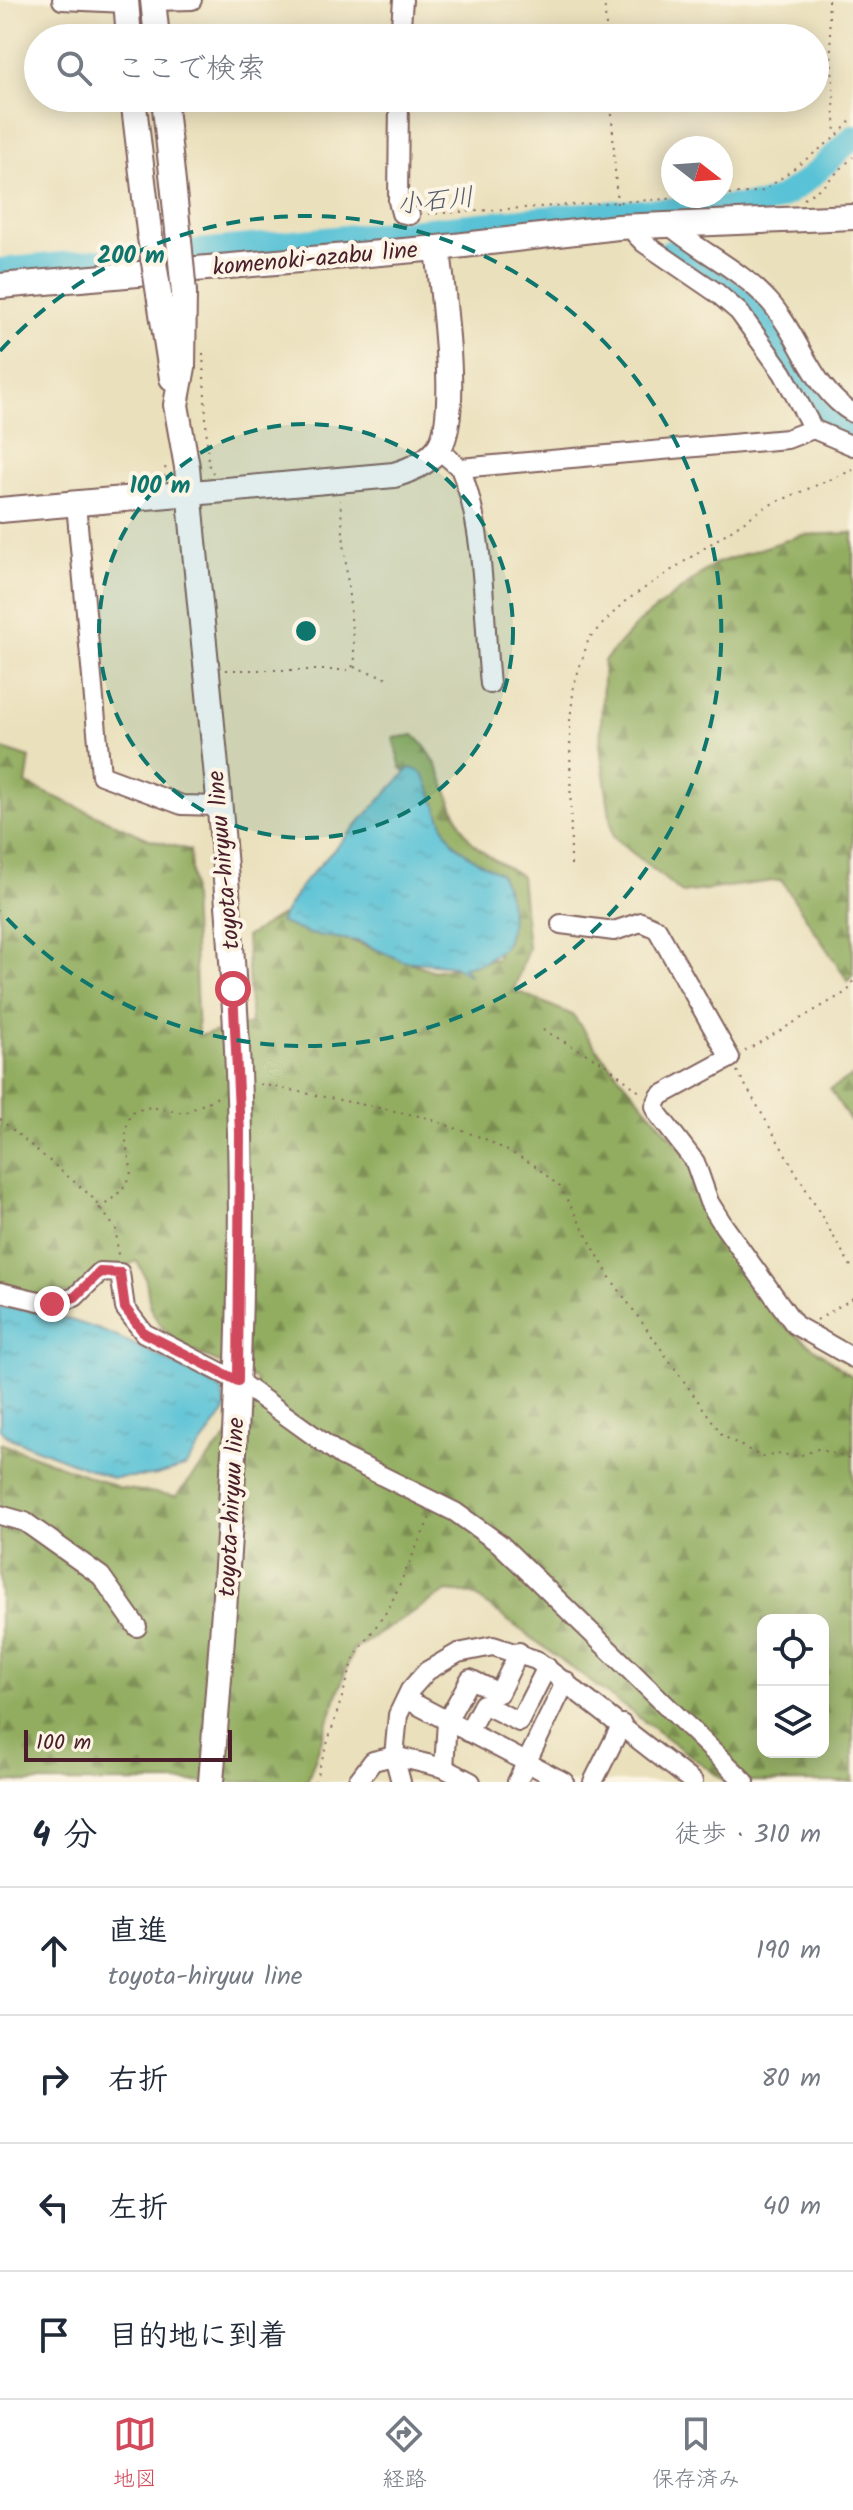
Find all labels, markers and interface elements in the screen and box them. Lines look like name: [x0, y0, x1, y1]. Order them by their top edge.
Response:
search box: [24, 24, 829, 112]
icon: search: [52, 46, 96, 90]
text: ここで検索: [116, 46, 266, 94]
north arrow: [661, 136, 733, 208]
water label: 小石川: [394, 177, 476, 227]
street label: komenoki-azabu line: [211, 231, 419, 288]
text: 200 m: [97, 237, 165, 276]
text: 100 m: [130, 467, 190, 506]
centre of rings: [292, 617, 320, 645]
street label: toyota-hiryuu line: [197, 769, 252, 951]
route start: [215, 971, 251, 1007]
route end: [34, 1286, 70, 1322]
street label: toyota-hiryuu line: [208, 1416, 257, 1598]
map controls: [757, 1614, 829, 1758]
button: locate: [757, 1614, 829, 1686]
button: layers: [757, 1686, 829, 1758]
scale bar: [24, 1726, 232, 1762]
text: 100 m: [36, 1726, 91, 1761]
text: 4 分: [32, 1809, 98, 1863]
text: 徒歩 · 310 m: [675, 1814, 821, 1856]
text: 直進: [108, 1908, 168, 1956]
icon: ahead: [32, 1929, 76, 1973]
text: 190 m: [756, 1930, 821, 1972]
text: toyota-hiryuu line: [108, 1956, 302, 1998]
icon: right: [32, 2057, 76, 2101]
text: 右折: [108, 2057, 168, 2105]
text: 80 m: [761, 2058, 821, 2100]
icon: left: [32, 2185, 76, 2229]
text: 左折: [108, 2185, 168, 2233]
text: 40 m: [763, 2186, 821, 2228]
icon: arrive: [32, 2313, 76, 2357]
text: 目的地に到着: [108, 2313, 288, 2361]
tab: 地図: [113, 2412, 157, 2498]
tab: 経路: [382, 2412, 426, 2498]
tab: 保存済み: [652, 2412, 740, 2498]

